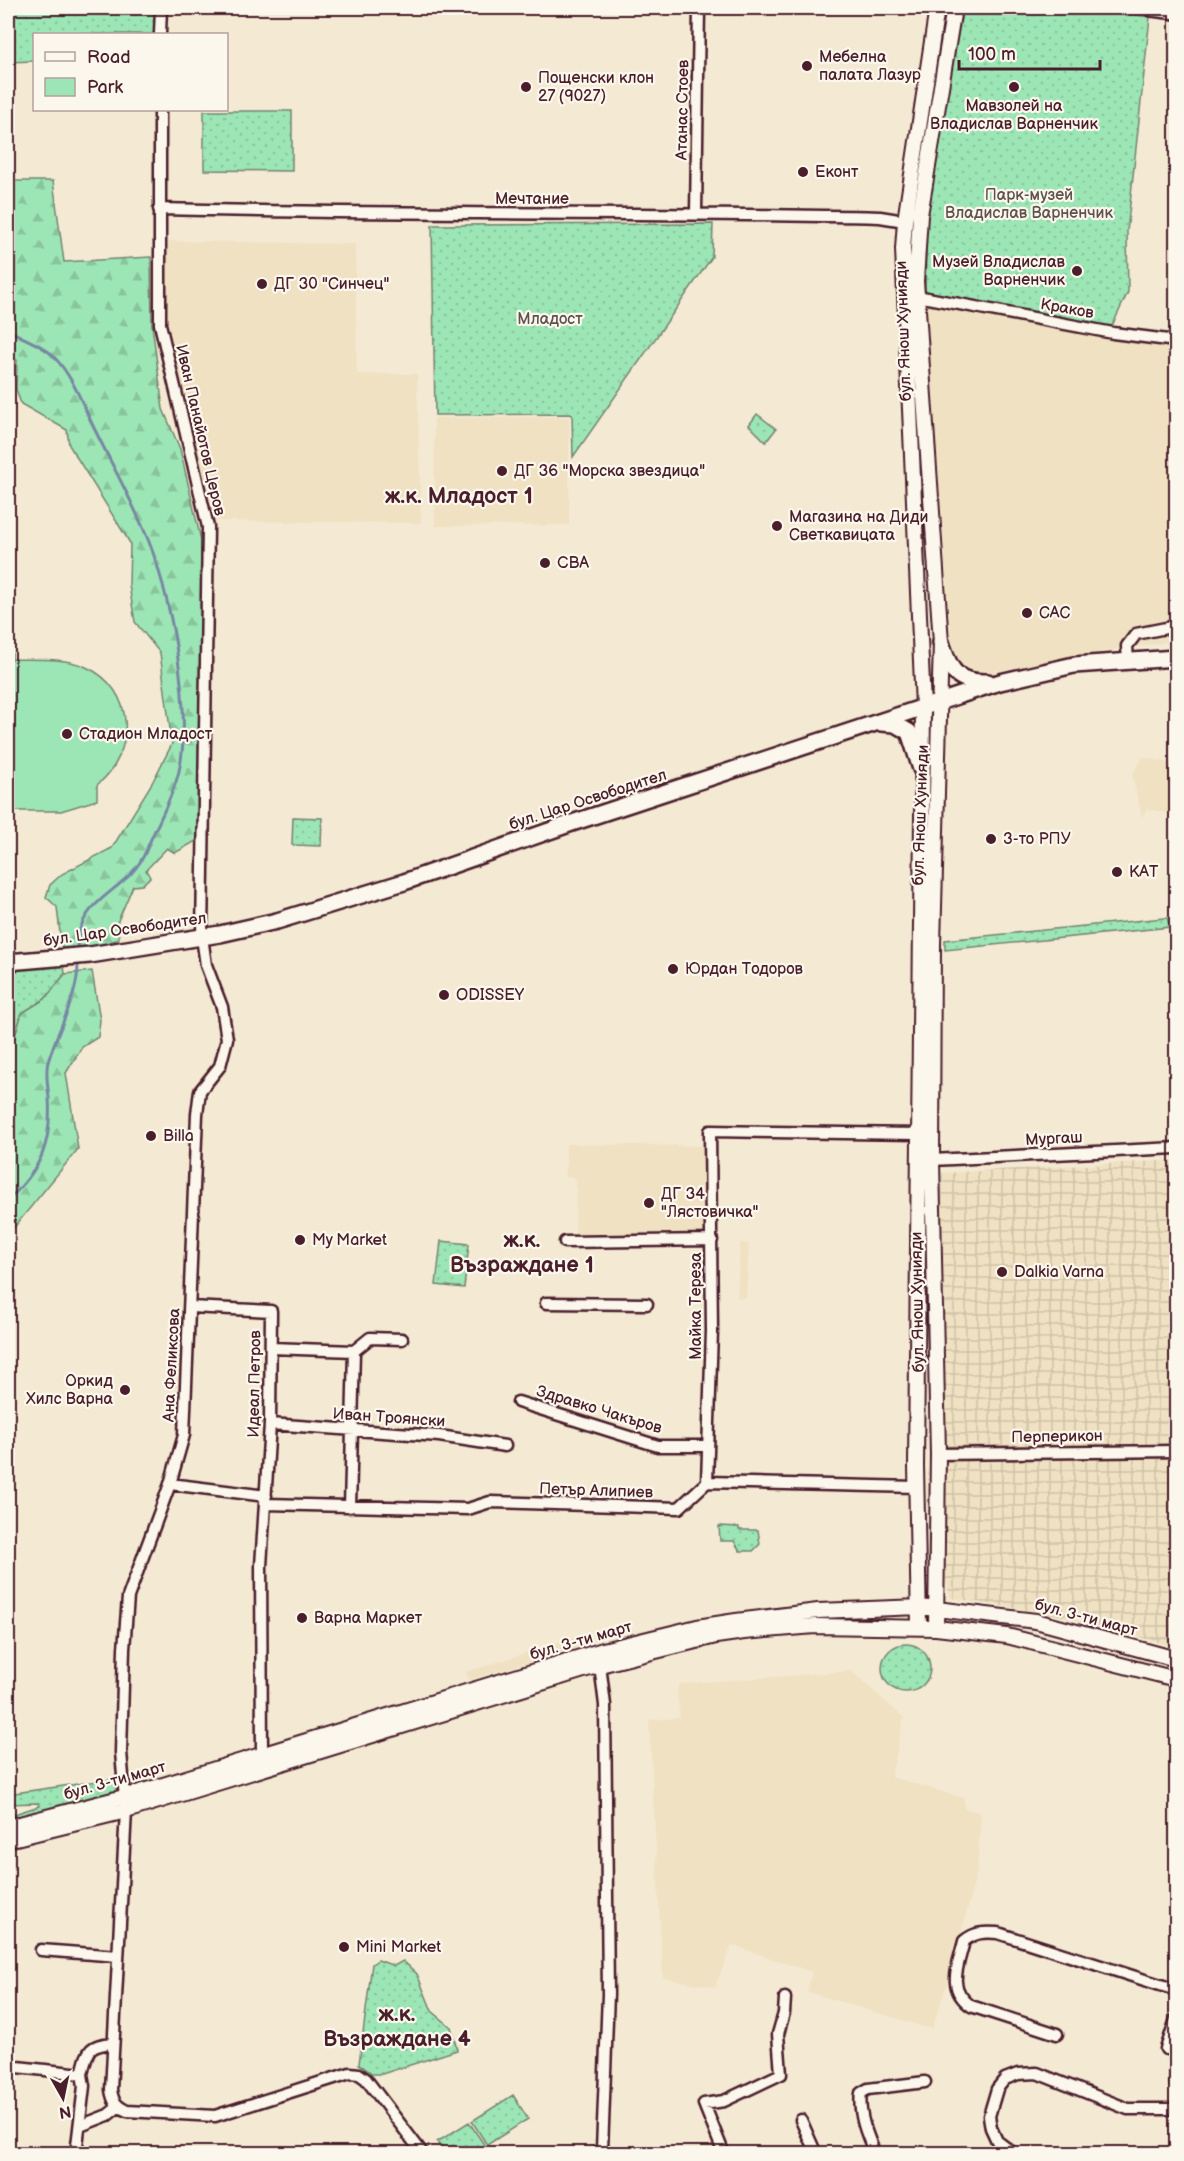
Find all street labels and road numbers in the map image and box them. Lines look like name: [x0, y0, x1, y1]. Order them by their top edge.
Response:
street label: Атанас Стоев: [673, 59, 693, 161]
street label: Мечтание: [495, 190, 569, 209]
street label: бул. Янош Хунияди: [892, 260, 916, 402]
street label: Краков: [1039, 295, 1096, 323]
street label: Иван Панайотов Церов: [171, 342, 229, 518]
street label: бул. Янош Хунияди: [909, 744, 933, 886]
street label: бул. Цар Освободител: [507, 766, 669, 834]
street label: бул. Цар Освободител: [42, 909, 208, 951]
street label: Мургаш: [1025, 1128, 1083, 1150]
street label: бул. Янош Хунияди: [907, 1232, 929, 1372]
street label: Майка Тереза: [687, 1252, 706, 1360]
street label: Ана Феликсова: [159, 1307, 185, 1423]
street label: Идеал Петров: [245, 1330, 265, 1438]
street label: Здравко Чакъров: [534, 1382, 665, 1438]
street label: Иван Троянски: [332, 1405, 446, 1431]
street label: Перперикон: [1011, 1427, 1103, 1447]
street label: Петър Алипиев: [539, 1480, 654, 1503]
street label: бул. 3-ти март: [1033, 1595, 1140, 1641]
street label: бул. 3-ти март: [528, 1617, 635, 1665]
street label: бул. 3-ти март: [62, 1757, 169, 1805]

